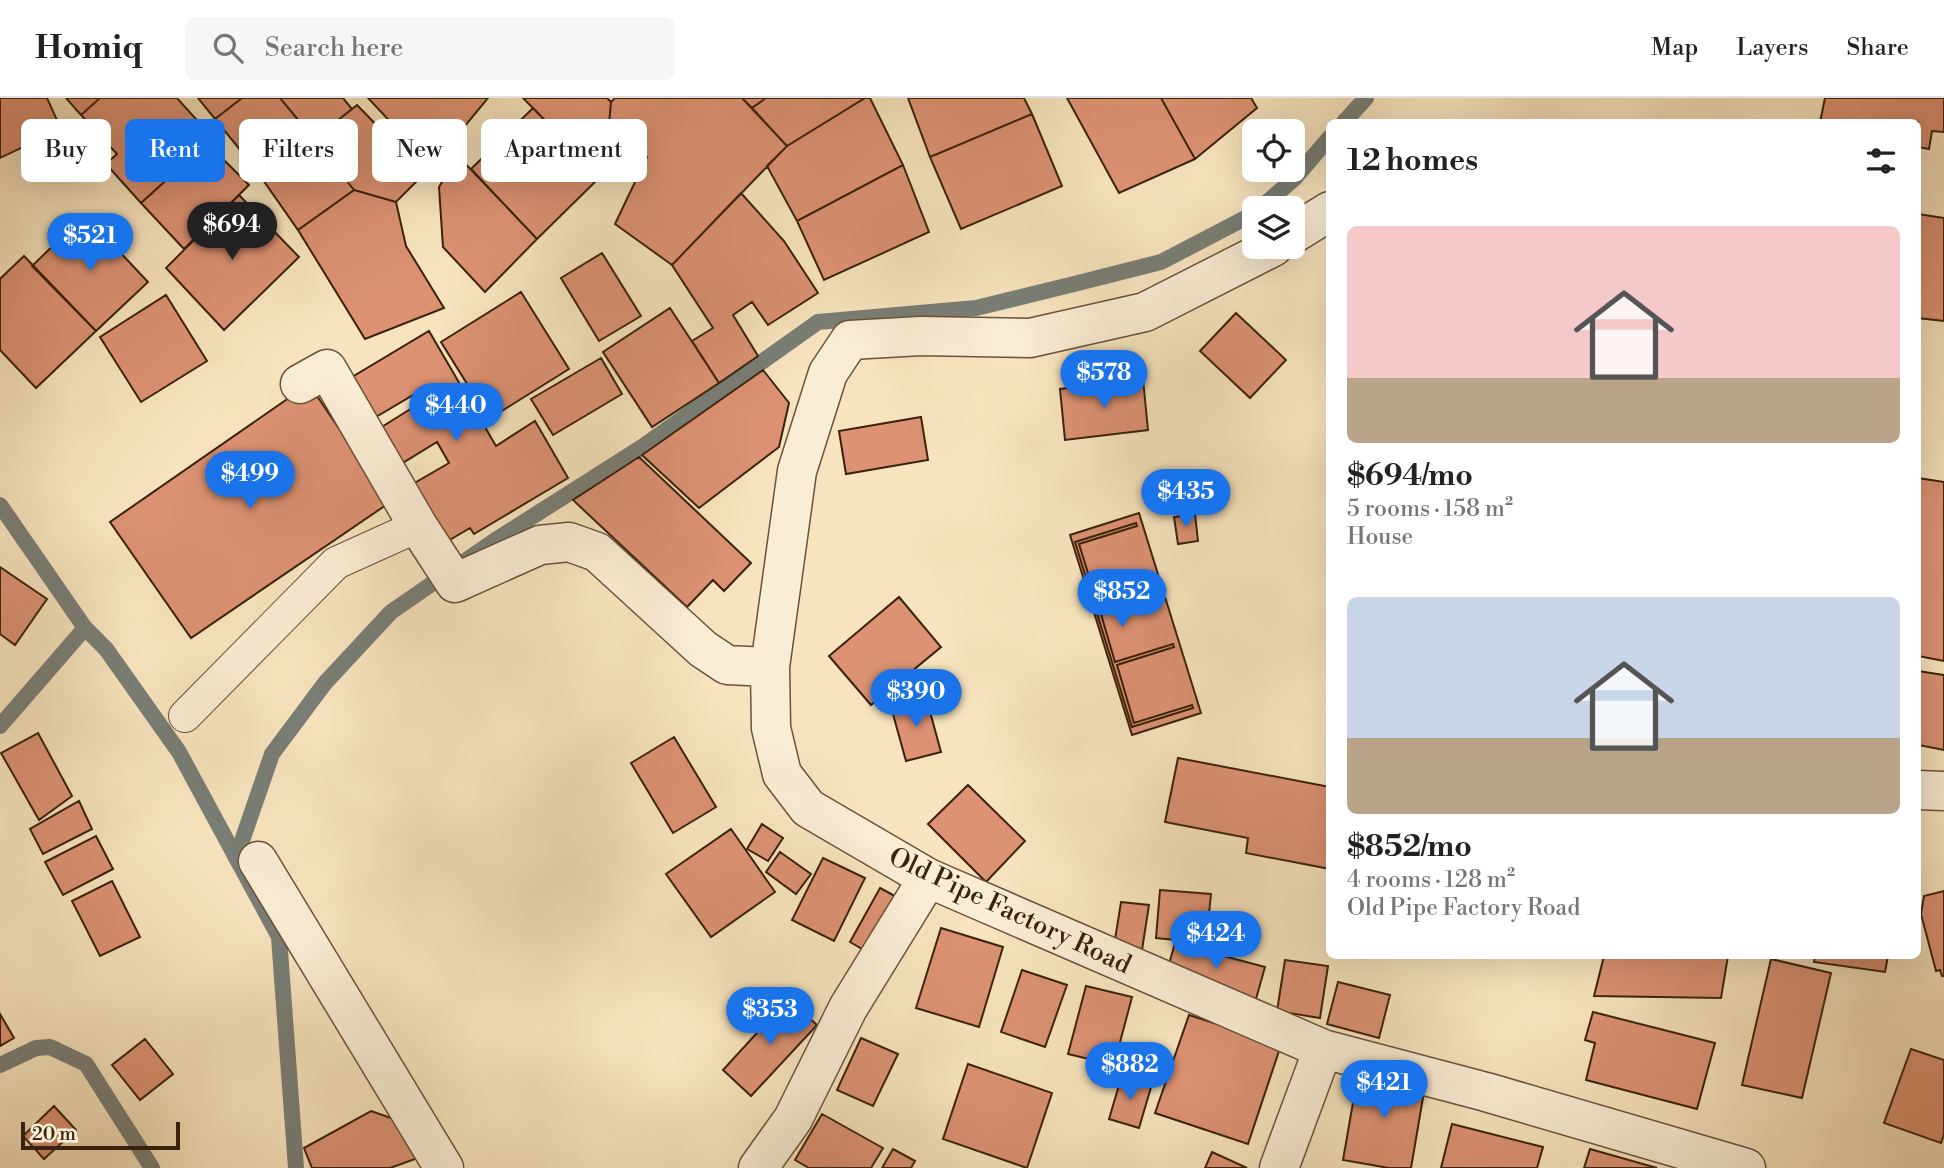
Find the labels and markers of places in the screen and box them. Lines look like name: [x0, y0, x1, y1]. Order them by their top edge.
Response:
pin: $694: [191, 202, 273, 262]
pin: $521: [49, 214, 131, 273]
pin: $578: [1063, 350, 1145, 410]
pin: $440: [415, 384, 497, 443]
pin: $499: [209, 452, 291, 511]
pin: $435: [1145, 470, 1227, 529]
pin: $852: [1081, 570, 1163, 629]
pin: $390: [875, 670, 957, 729]
pin: $424: [1175, 912, 1257, 971]
pin: $353: [729, 988, 811, 1047]
pin: $882: [1089, 1042, 1171, 1102]
pin: $421: [1343, 1060, 1425, 1120]

